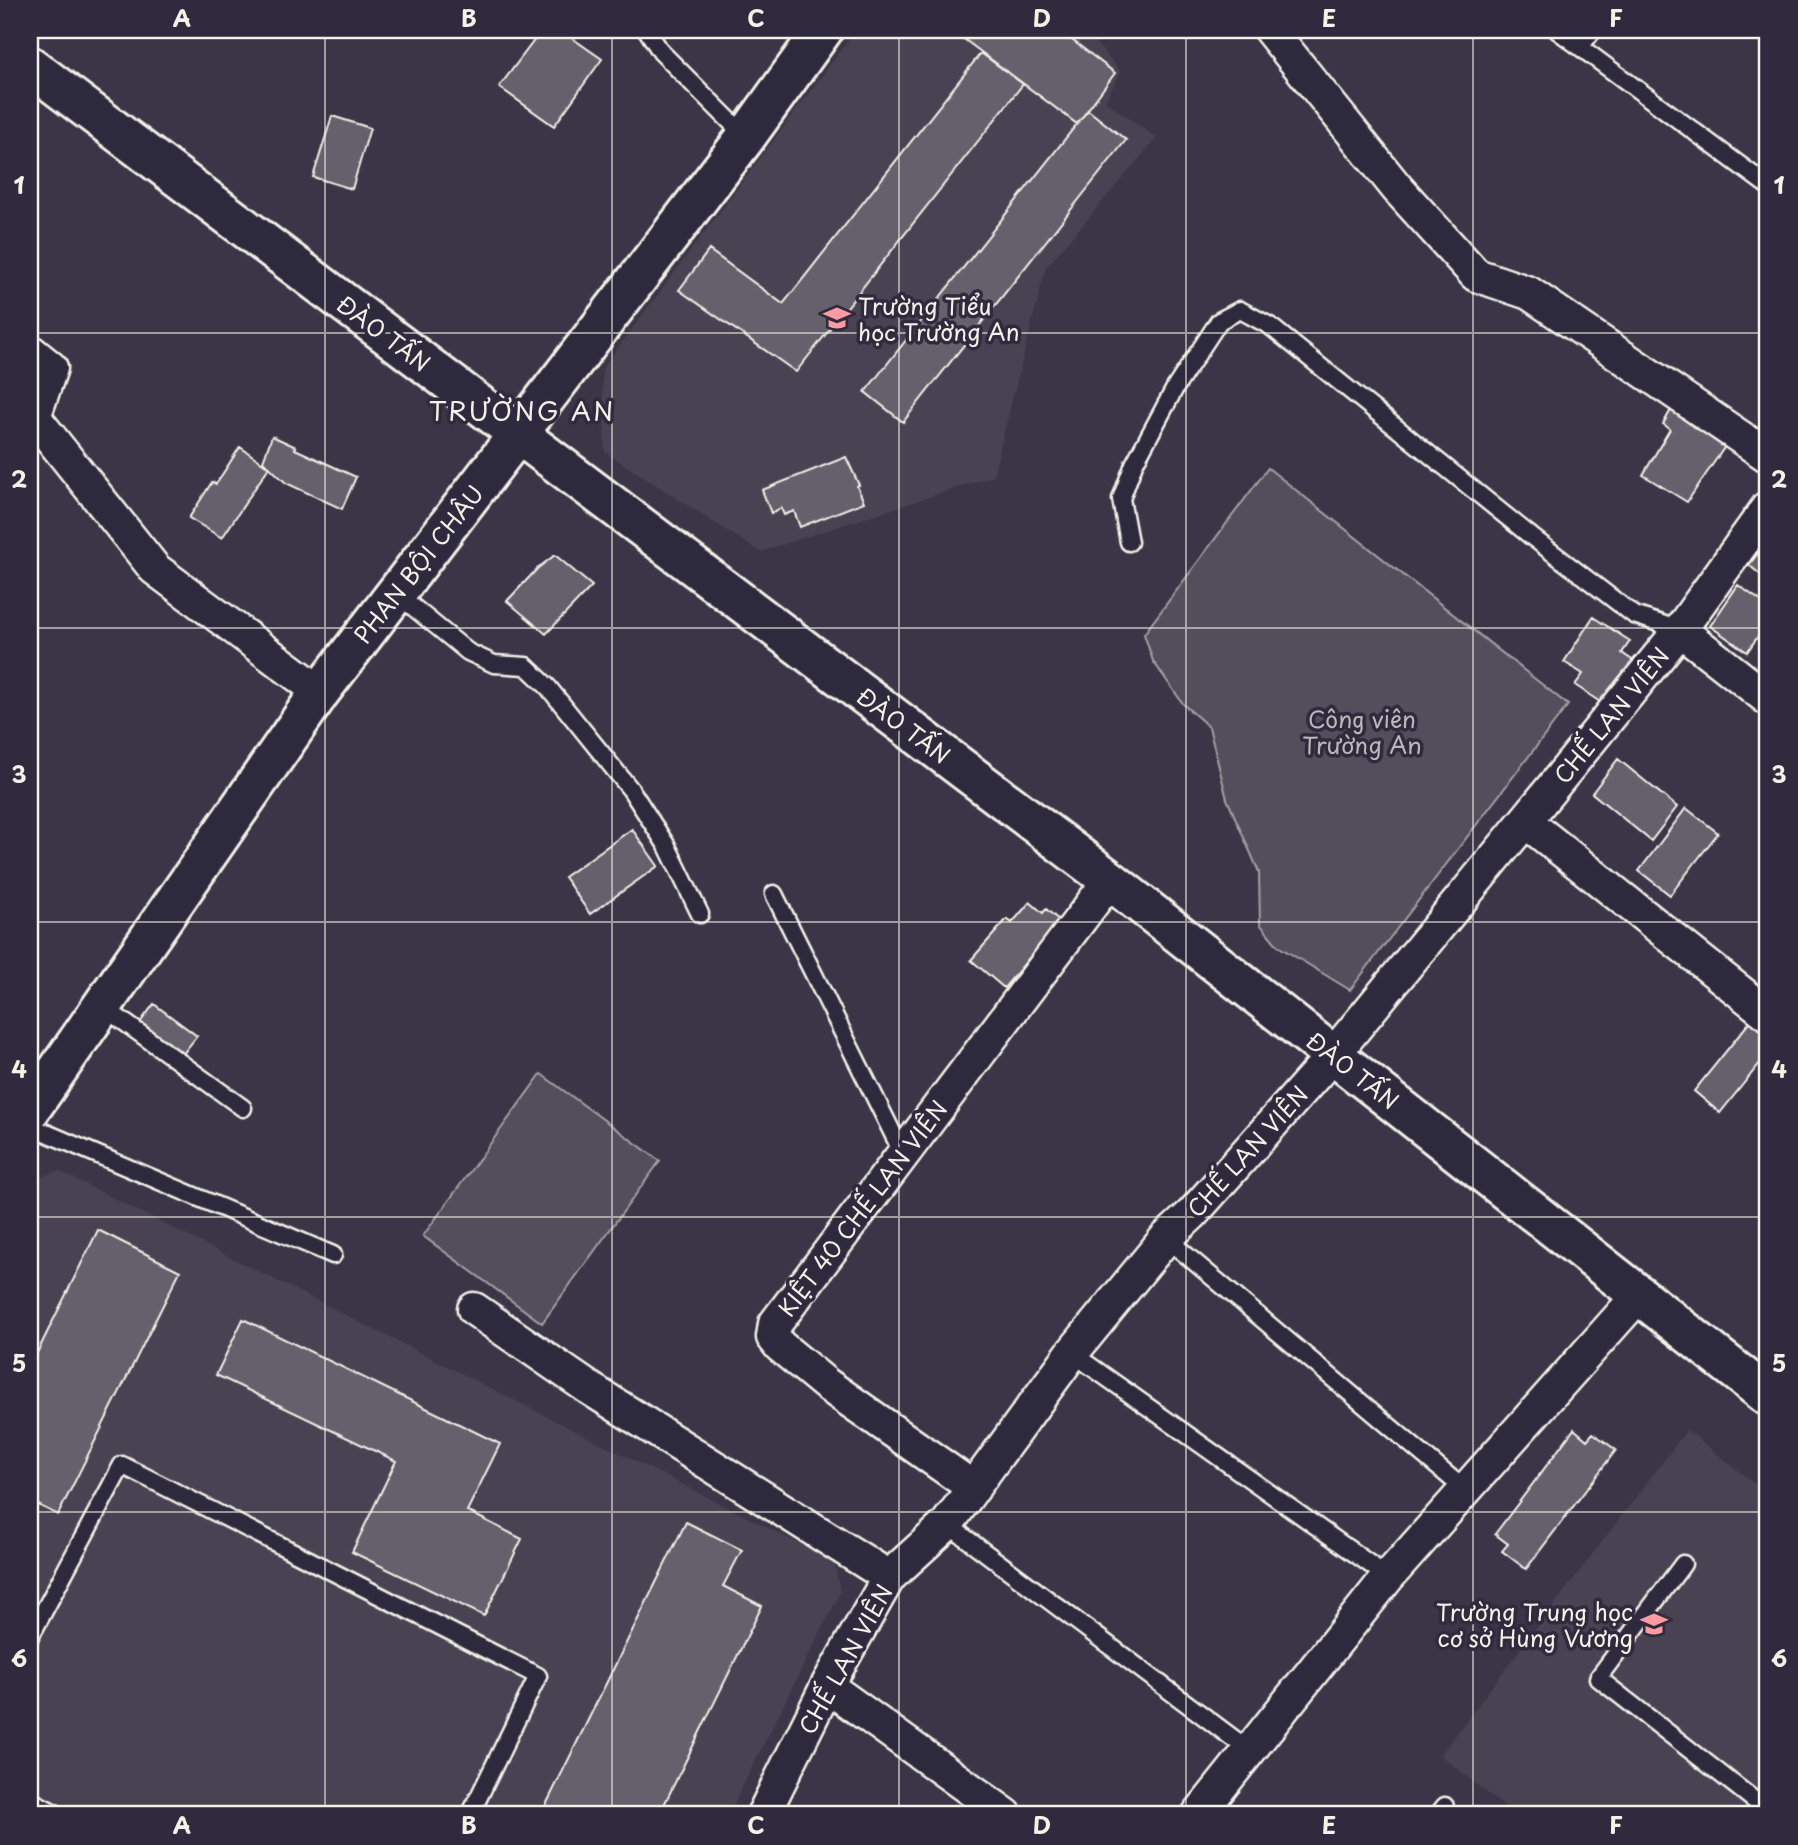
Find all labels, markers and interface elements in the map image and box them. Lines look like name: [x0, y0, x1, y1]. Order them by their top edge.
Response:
text: A: [173, 0, 191, 35]
text: B: [461, 0, 477, 35]
text: C: [747, 0, 765, 35]
text: D: [1033, 0, 1051, 35]
text: E: [1322, 0, 1336, 35]
text: F: [1609, 0, 1623, 35]
text: 1: [14, 167, 25, 202]
text: 1: [1774, 167, 1785, 202]
street label: ĐÀO TẤN: [330, 286, 438, 380]
place label: Trường Tiểu học Trường An: [858, 288, 1020, 349]
school or university icon: Trường Tiểu học Trường An: [822, 303, 852, 333]
district label: TRƯỜNG AN: [429, 391, 615, 430]
text: 2: [11, 461, 27, 496]
text: 2: [1771, 461, 1787, 496]
street label: PHAN BỘI CHÂU: [345, 477, 491, 651]
street label: CHẾ LAN VIÊN: [1545, 639, 1677, 791]
street label: ĐÀO TẤN: [850, 678, 958, 772]
park label: Công viên Trường An: [1302, 701, 1422, 762]
text: 3: [11, 756, 27, 791]
text: 3: [1771, 756, 1787, 791]
street label: ĐÀO TẤN: [1299, 1023, 1407, 1117]
text: 4: [11, 1051, 27, 1086]
text: 4: [1771, 1051, 1787, 1086]
street label: CHẾ LAN VIÊN: [1178, 1077, 1316, 1225]
street label: KIỆT 40 CHẾ LAN VIÊN: [769, 1092, 955, 1324]
text: 5: [12, 1345, 26, 1380]
text: 5: [1772, 1345, 1786, 1380]
street label: CHẾ LAN VIÊN: [789, 1578, 901, 1740]
place label: Trường Trung học cơ sở Hùng Vương: [1436, 1594, 1633, 1655]
school or university icon: Trường Trung học cơ sở Hùng Vương: [1639, 1609, 1669, 1639]
text: 6: [11, 1640, 27, 1675]
text: 6: [1771, 1640, 1787, 1675]
text: A: [173, 1807, 191, 1842]
text: B: [461, 1807, 477, 1842]
text: C: [747, 1807, 765, 1842]
text: D: [1033, 1807, 1051, 1842]
text: E: [1322, 1807, 1336, 1842]
text: F: [1609, 1807, 1623, 1842]

